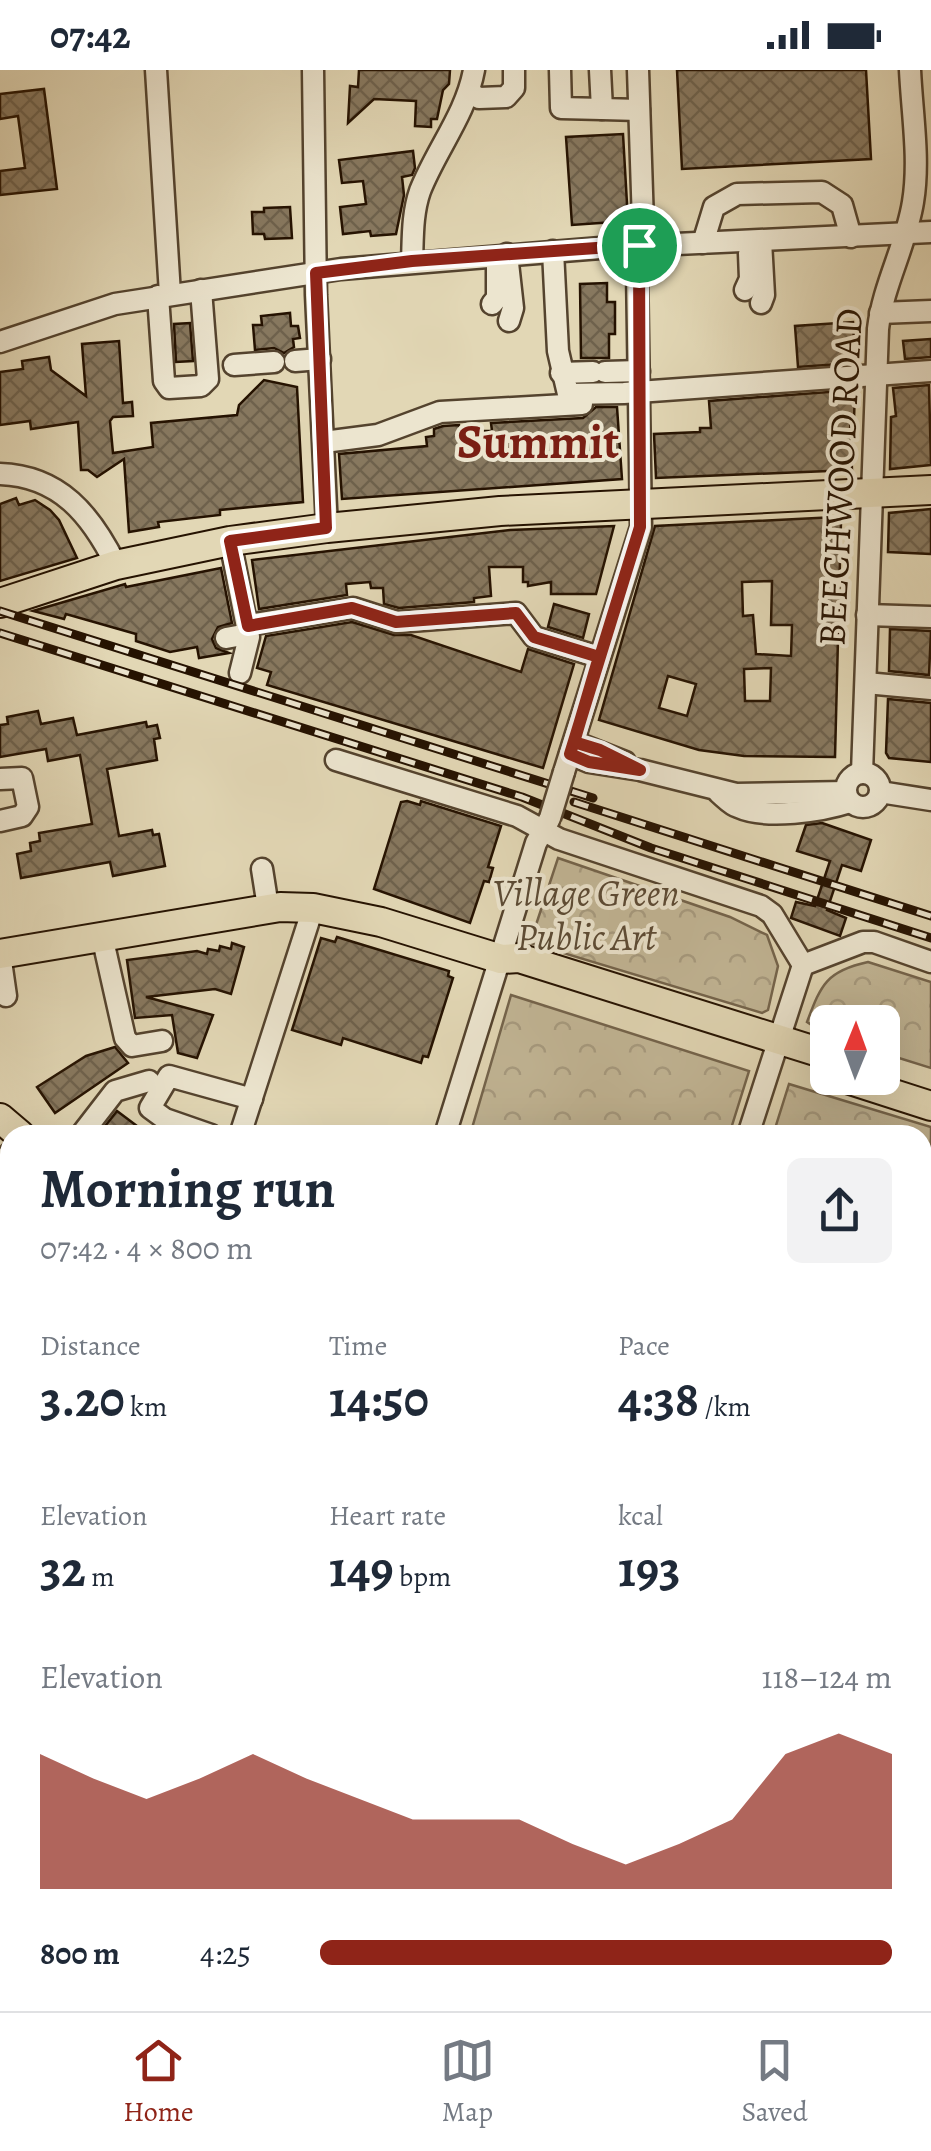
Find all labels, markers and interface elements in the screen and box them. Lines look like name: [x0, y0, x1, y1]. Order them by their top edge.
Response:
text: 07:42: [50, 9, 131, 61]
pin: [597, 203, 682, 288]
icon: arrive: [612, 218, 667, 273]
street label: BEECHWOOD ROAD: [805, 307, 875, 647]
district label: Summit: [457, 409, 619, 475]
park label: Village Green Public Art: [493, 867, 679, 963]
north arrow: [810, 1005, 900, 1095]
map controls: [810, 1005, 900, 1095]
text: Morning run: [40, 1151, 335, 1226]
button: share: [787, 1158, 892, 1263]
text: 07:42 · 4 × 800 m: [40, 1226, 253, 1270]
text: Distance: [40, 1327, 140, 1365]
text: Time: [329, 1327, 387, 1365]
text: Pace: [618, 1327, 670, 1365]
text: 3.20: [40, 1365, 125, 1433]
text: 14:50: [329, 1365, 429, 1433]
text: 4:38: [618, 1365, 699, 1433]
text: km: [125, 1388, 167, 1426]
text: /km: [699, 1388, 751, 1426]
text: Elevation: [40, 1497, 147, 1535]
text: Heart rate: [329, 1497, 446, 1535]
text: kcal: [618, 1497, 663, 1535]
text: 32: [40, 1535, 86, 1603]
text: 149: [329, 1535, 394, 1603]
text: 193: [618, 1535, 681, 1603]
text: m: [86, 1558, 115, 1596]
text: bpm: [394, 1558, 451, 1596]
text: Elevation: [40, 1655, 163, 1699]
text: 118–124 m: [762, 1655, 892, 1699]
text: 800 m: [40, 1931, 120, 1975]
text: 4:25: [200, 1931, 251, 1975]
tab: Home: [123, 2033, 194, 2131]
tab: Map: [440, 2033, 495, 2131]
tab: Saved: [741, 2033, 808, 2131]

